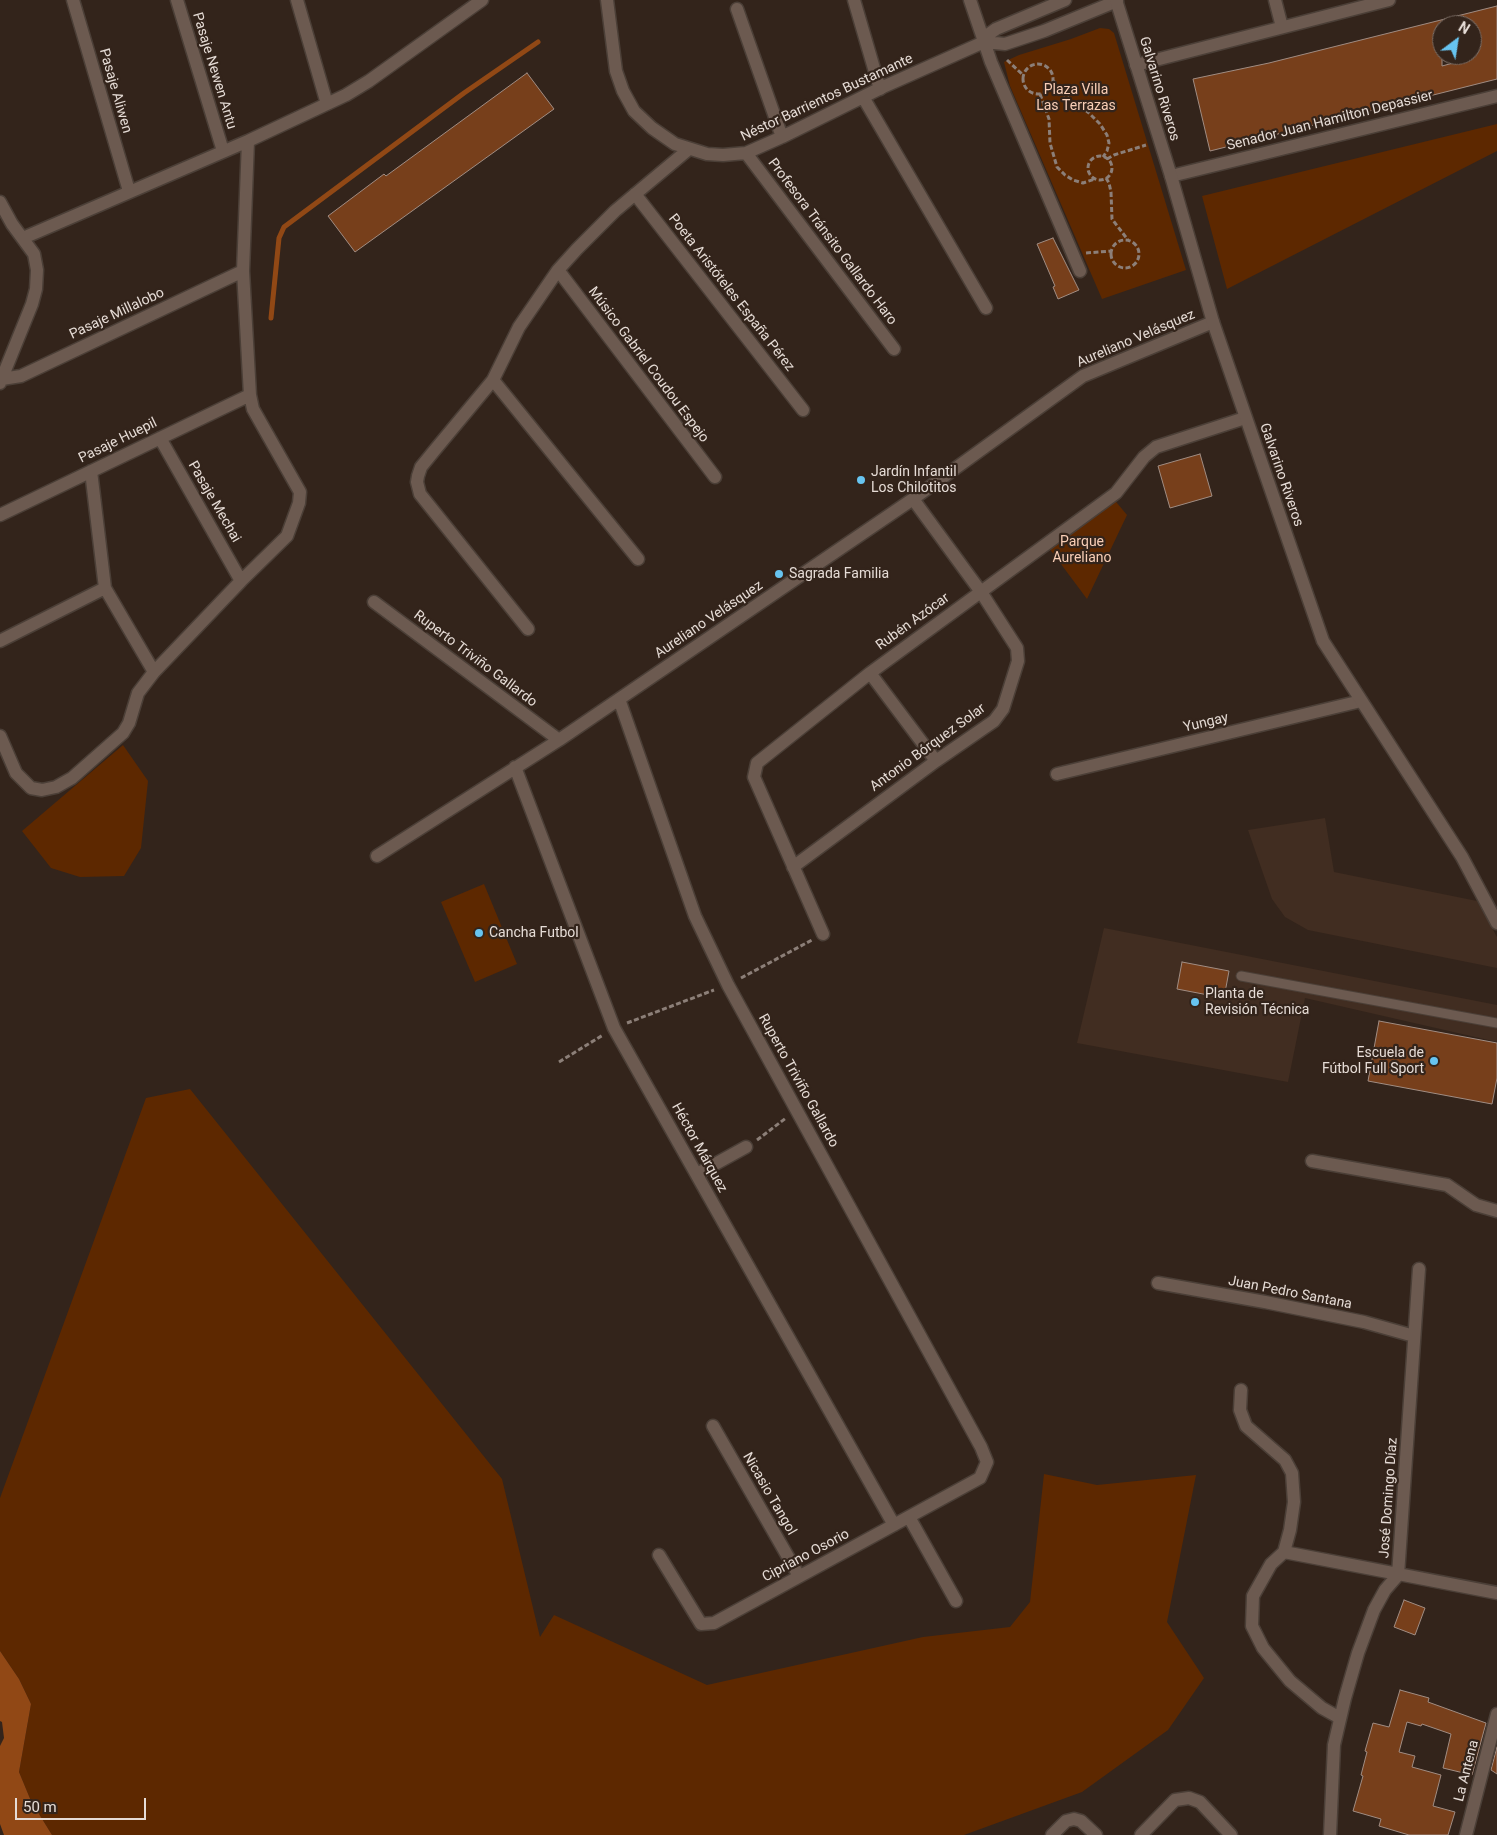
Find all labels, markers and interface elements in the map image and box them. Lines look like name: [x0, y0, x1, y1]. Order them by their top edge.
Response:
street label: Pasaje Newen Antu: [188, 11, 240, 131]
north arrow: [1432, 15, 1482, 65]
text: N: [1456, 19, 1473, 37]
street label: Galvarino Riveros: [1135, 35, 1183, 143]
street label: Pasaje Aliwen: [95, 47, 135, 135]
street label: Néstor Barrientos Bustamante: [738, 51, 916, 145]
park label: Plaza Villa Las Terrazas: [1036, 82, 1116, 114]
street label: Senador Juan Hamilton Depassier: [1225, 87, 1435, 155]
street label: Profesora Tránsito Gallardo Haro: [764, 155, 900, 329]
street label: Poeta Aristóteles España Pérez: [664, 211, 798, 375]
street label: Músico Gabriel Coudou Espejo: [584, 284, 712, 446]
street label: Pasaje Millalobo: [67, 285, 167, 343]
street label: Aureliano Velásquez: [1074, 307, 1198, 371]
street label: Pasaje Huepil: [76, 415, 160, 467]
street label: Galvarino Riveros: [1255, 421, 1307, 529]
street label: Pasaje Mechai: [184, 458, 244, 546]
place label: Jardín Infantil Los Chilotitos: [871, 464, 957, 497]
marker: Jardín Infantil Los Chilotitos: [855, 474, 867, 486]
park label: Parque Aureliano: [1053, 534, 1111, 566]
place label: Sagrada Familia: [789, 566, 889, 582]
marker: Sagrada Familia: [773, 568, 785, 580]
street label: Aureliano Velásquez: [652, 578, 766, 662]
street label: Rubén Azócar: [873, 590, 953, 654]
street label: Ruperto Triviño Gallardo: [410, 607, 540, 711]
street label: Antonio Bórquez Solar: [867, 700, 989, 796]
street label: Yungay: [1182, 710, 1230, 736]
place label: Cancha Futbol: [489, 925, 579, 941]
marker: Cancha Futbol: [473, 927, 485, 939]
place label: Planta de Revisión Técnica: [1205, 986, 1309, 1019]
marker: Planta de Revisión Técnica: [1189, 996, 1201, 1008]
street label: Ruperto Triviño Gallardo: [754, 1011, 842, 1151]
place label: Escuela de Fútbol Full Sport: [1322, 1045, 1424, 1078]
marker: Escuela de Fútbol Full Sport: [1428, 1055, 1440, 1067]
street label: Héctor Márquez: [667, 1100, 731, 1196]
street label: Juan Pedro Santana: [1227, 1273, 1353, 1313]
street label: José Domingo Díaz: [1376, 1437, 1402, 1559]
street label: Nicasio Tangol: [739, 1450, 799, 1538]
street label: Cipriano Osorio: [760, 1526, 852, 1586]
street label: La Antena: [1451, 1738, 1483, 1804]
scale bar: [18, 1788, 149, 1820]
text: 50 m: [23, 1798, 57, 1816]

